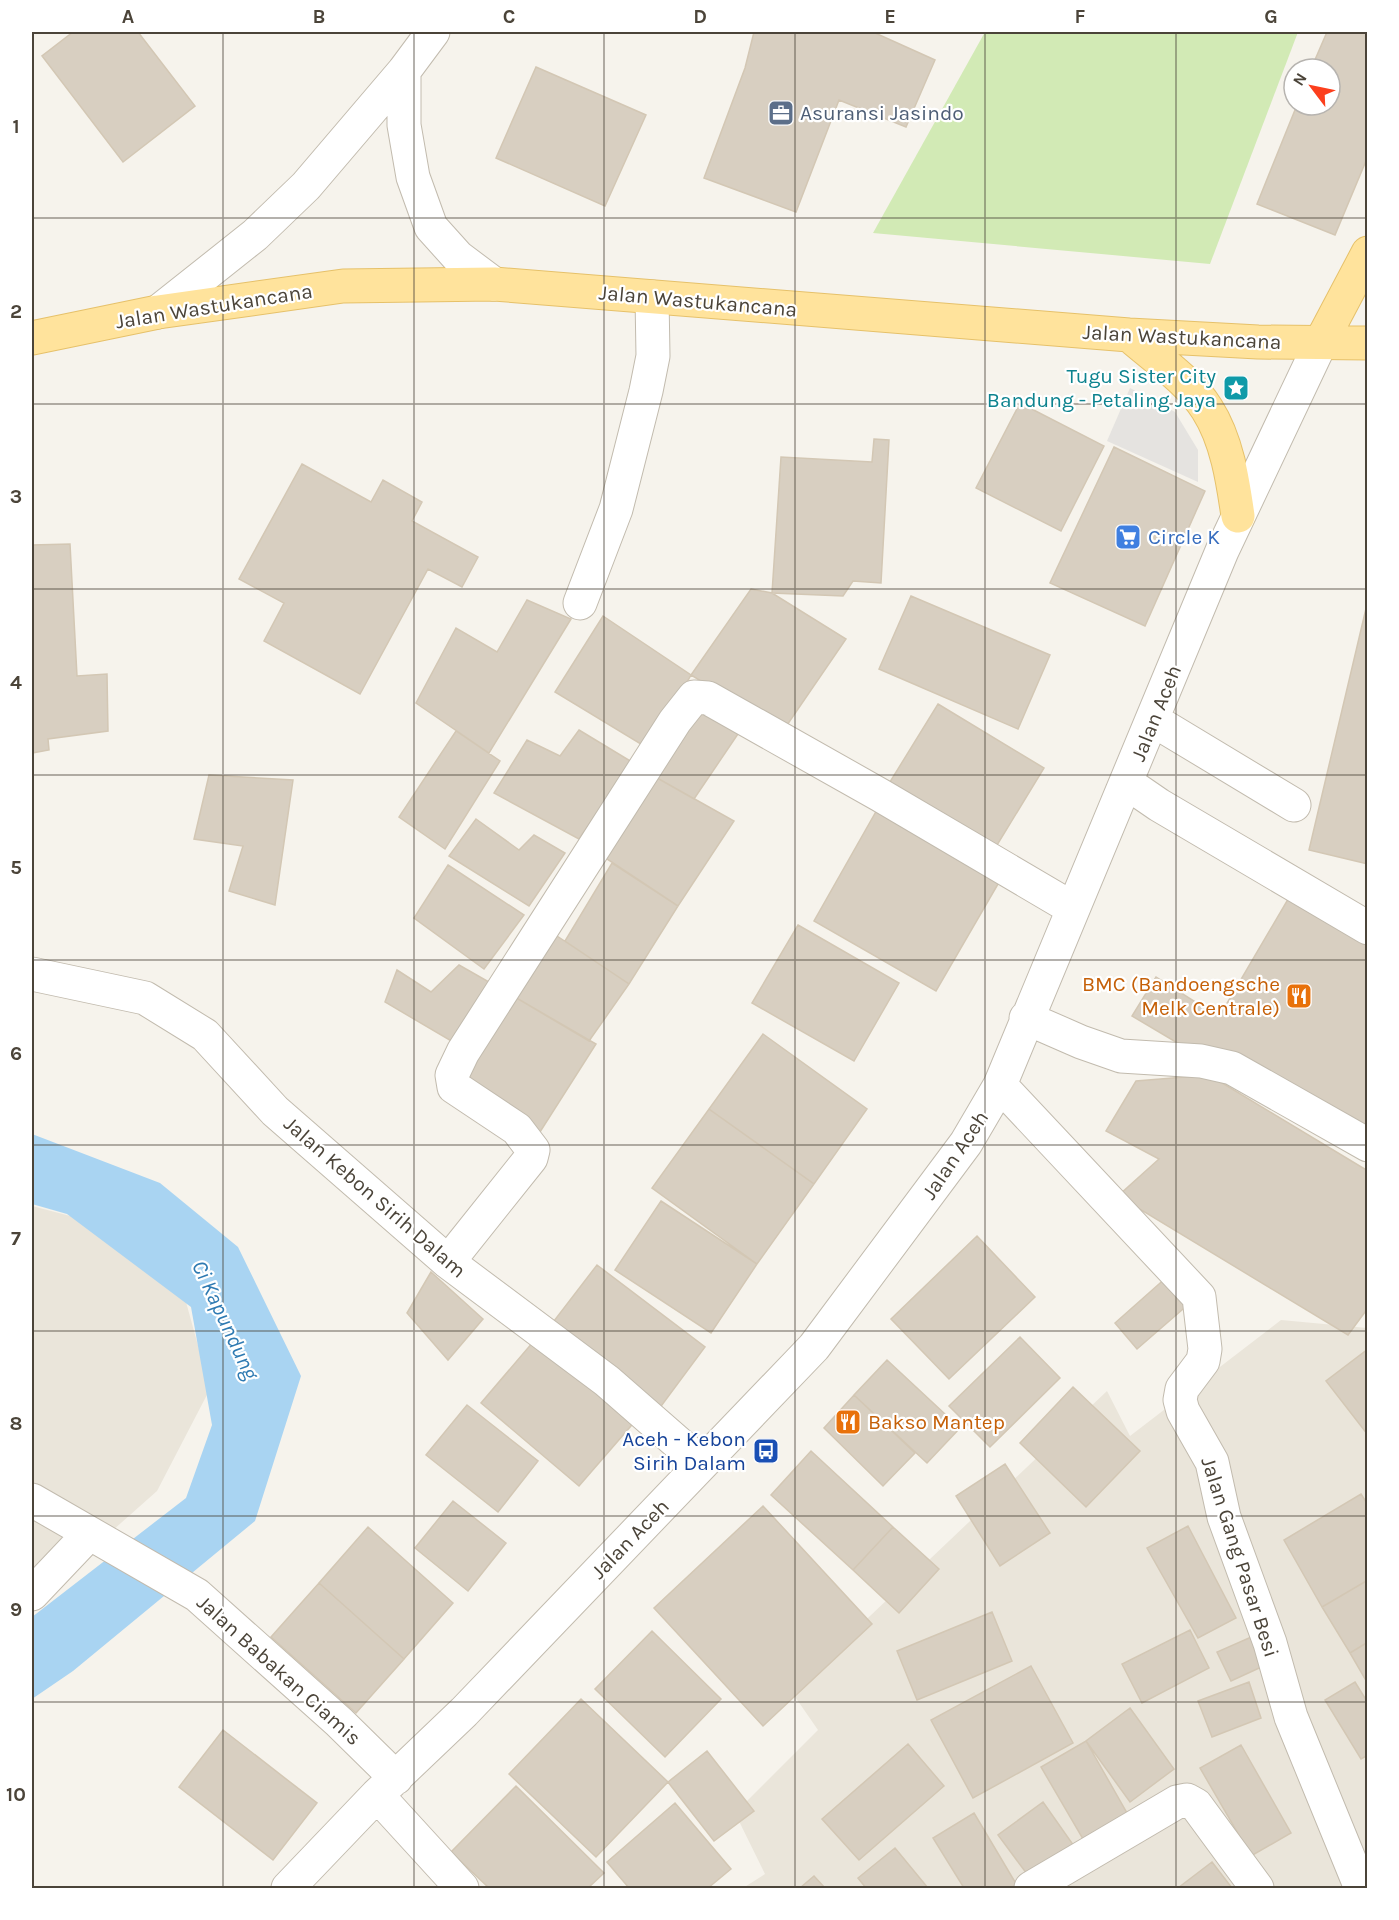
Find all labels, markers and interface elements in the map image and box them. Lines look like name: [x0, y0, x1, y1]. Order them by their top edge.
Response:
text: A: [122, 5, 135, 28]
text: B: [313, 5, 325, 28]
text: C: [503, 5, 515, 28]
text: D: [693, 5, 707, 28]
text: E: [884, 5, 896, 28]
text: F: [1075, 5, 1086, 28]
text: G: [1264, 5, 1278, 28]
north arrow: [1282, 57, 1342, 117]
text: N: [1289, 69, 1311, 89]
office icon: Asuransi Jasindo: [766, 98, 796, 128]
place label: Asuransi Jasindo: [800, 101, 964, 125]
text: 1: [12, 115, 20, 138]
street label: Jalan Wastukancana: [114, 279, 314, 333]
street label: Jalan Wastukancana: [598, 280, 798, 322]
text: 2: [10, 300, 22, 323]
street label: Jalan Wastukancana: [1082, 320, 1282, 354]
place label: Tugu Sister City Bandung - Petaling Jaya: [987, 364, 1216, 412]
place icon: Tugu Sister City Bandung - Petaling Jaya: [1221, 373, 1251, 403]
text: 3: [10, 485, 22, 508]
supermarket icon: Circle K: [1113, 522, 1143, 552]
place label: Circle K: [1148, 525, 1220, 549]
street label: Jalan Aceh: [1126, 661, 1186, 765]
text: 4: [10, 671, 22, 694]
text: 5: [10, 856, 22, 879]
place label: BMC (Bandoengsche Melk Centrale): [1082, 972, 1280, 1020]
restaurant icon: BMC (Bandoengsche Melk Centrale): [1284, 981, 1314, 1011]
text: 6: [10, 1042, 22, 1065]
street label: Jalan Aceh: [917, 1106, 993, 1204]
street label: Jalan Kebon Sirih Dalam: [279, 1111, 471, 1283]
text: 7: [11, 1227, 21, 1250]
water label: Ci Kapundung: [186, 1256, 264, 1384]
restaurant icon: Bakso Mantep: [833, 1407, 863, 1437]
place label: Bakso Mantep: [868, 1410, 1005, 1434]
text: 8: [10, 1412, 22, 1435]
place label: Aceh - Kebon Sirih Dalam: [622, 1427, 746, 1475]
bus stop icon: Aceh - Kebon Sirih Dalam: [751, 1436, 781, 1466]
street label: Jalan Gang Pasar Besi: [1196, 1454, 1284, 1660]
street label: Jalan Aceh: [586, 1494, 674, 1584]
street label: Jalan Babakan Ciamis: [192, 1590, 366, 1750]
text: 9: [10, 1598, 22, 1621]
text: 10: [6, 1783, 26, 1806]

